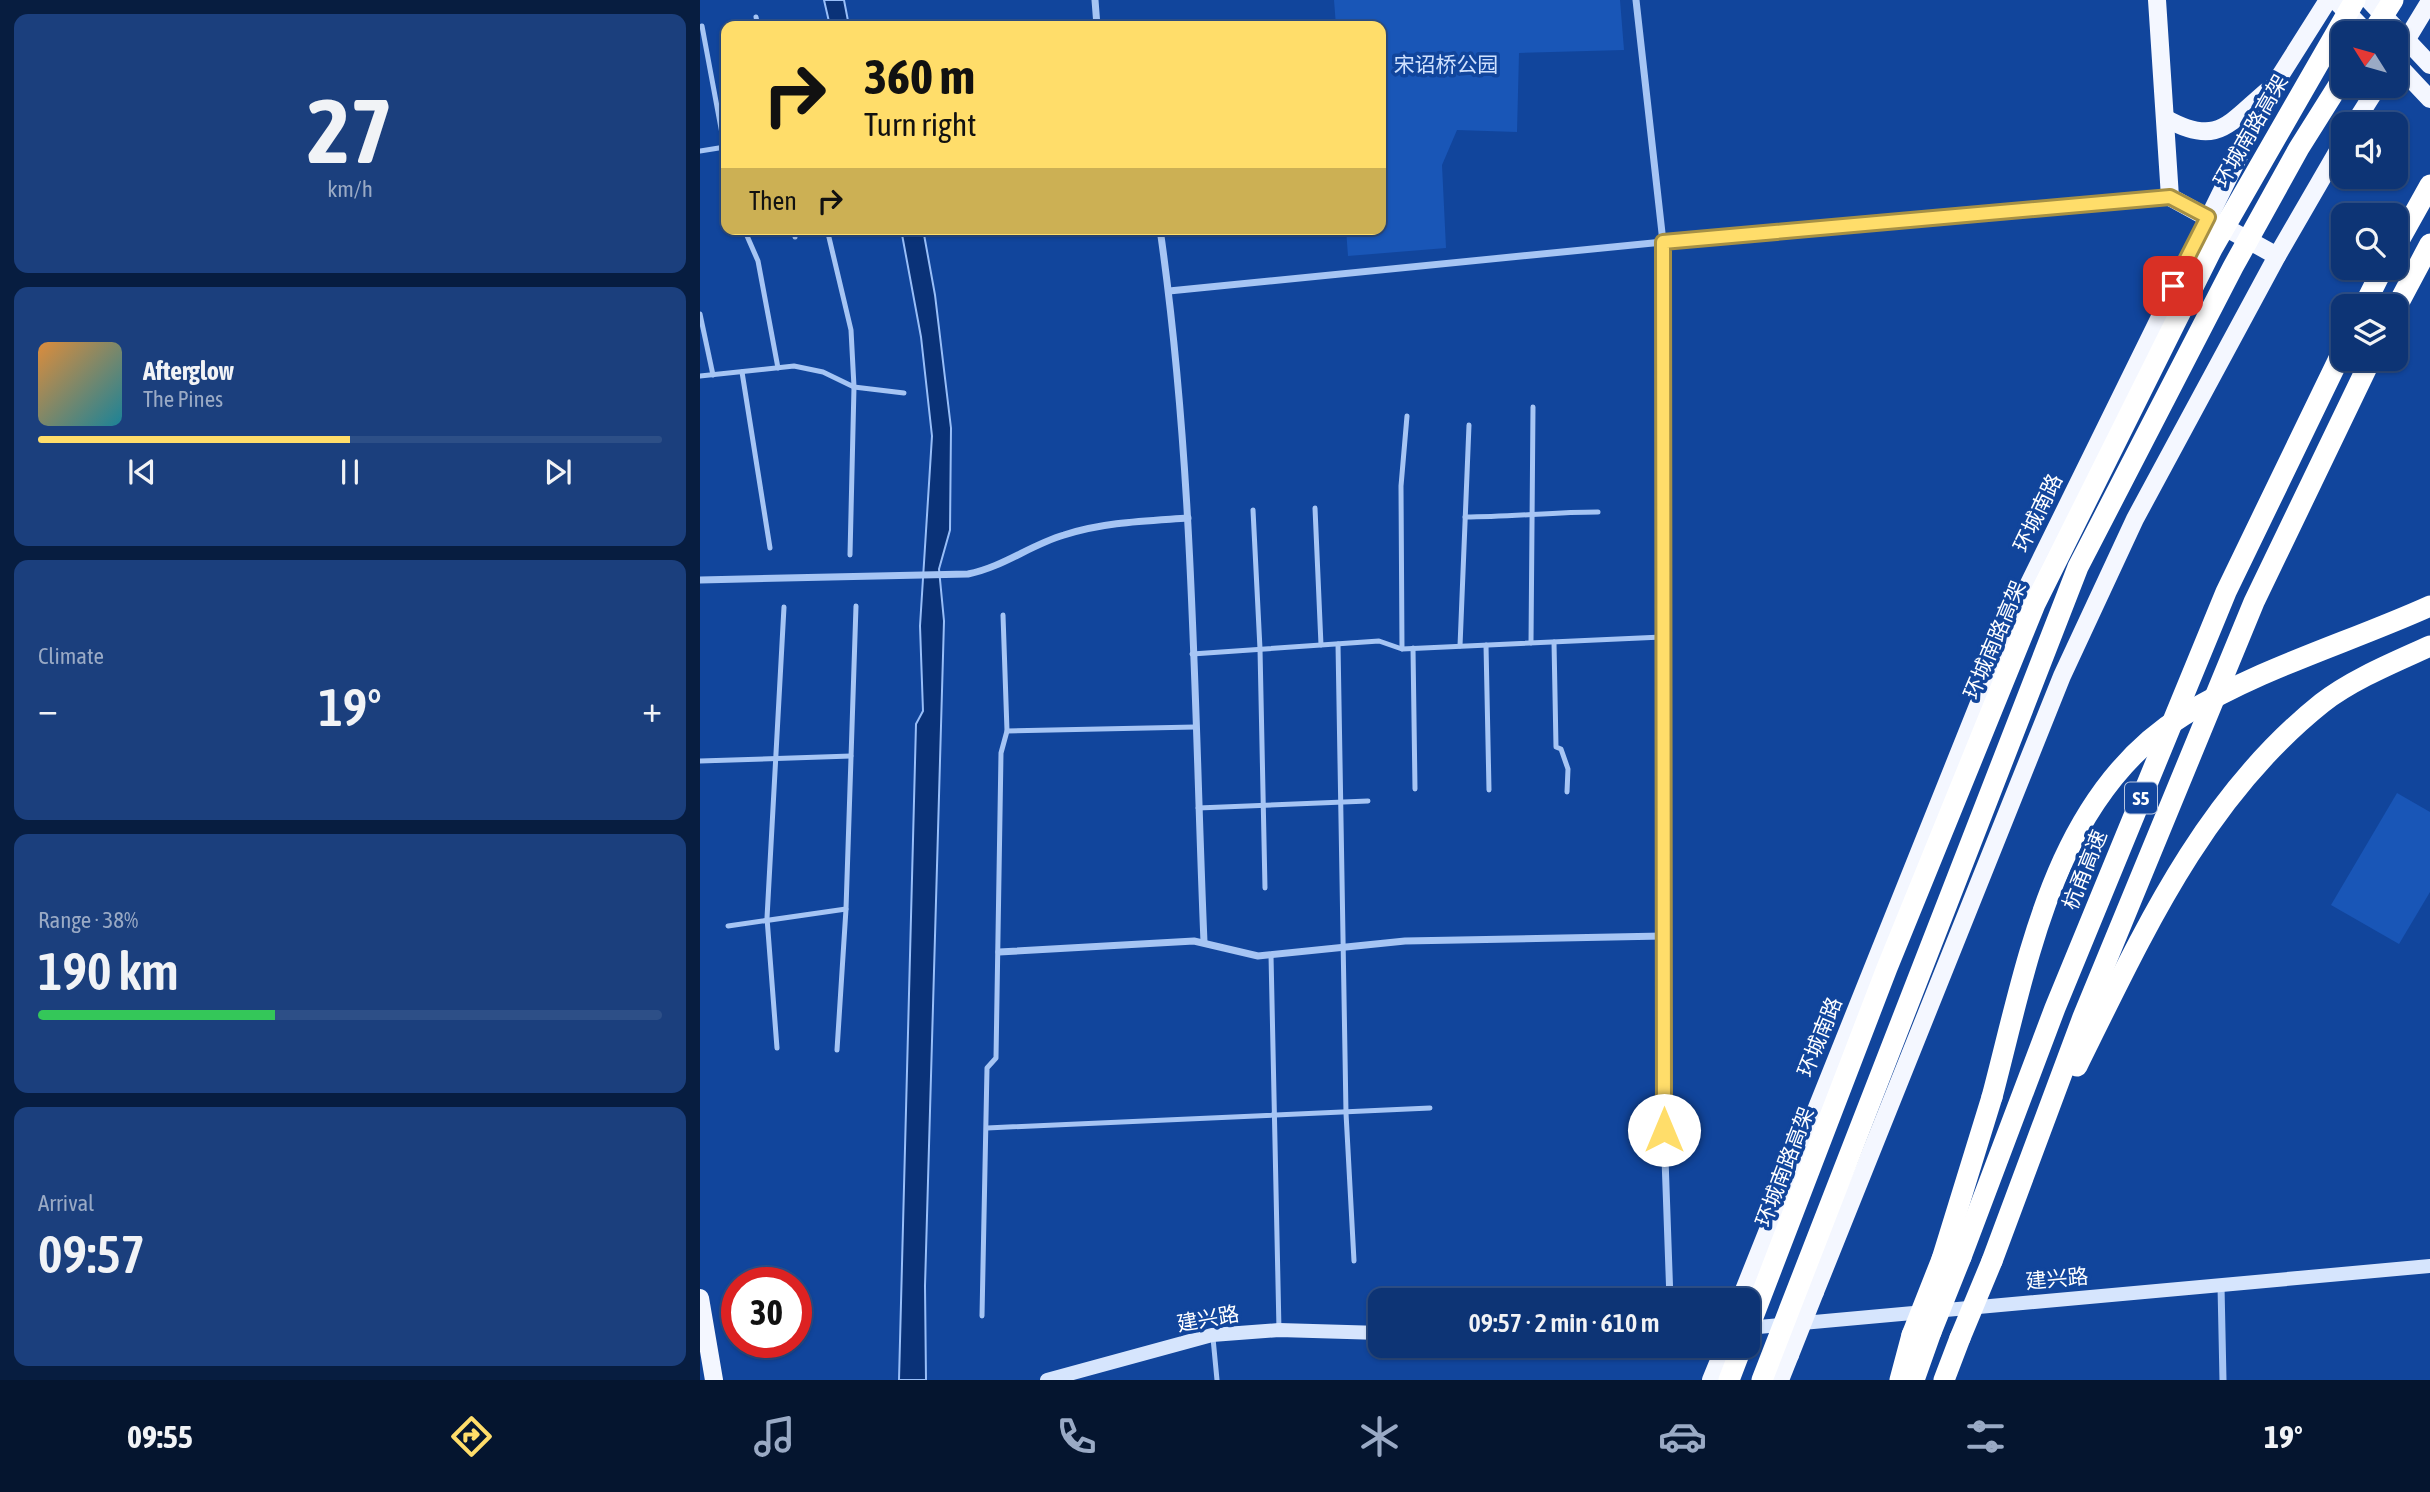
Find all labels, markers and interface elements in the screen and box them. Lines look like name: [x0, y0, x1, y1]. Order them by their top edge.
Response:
north arrow: [2331, 21, 2408, 98]
map controls: [2331, 21, 2408, 371]
text: 360 m: [864, 48, 975, 104]
icon: right: [749, 49, 840, 140]
park label: 宋诏桥公园: [1394, 52, 1499, 76]
street label: 环城南路高架: [2208, 70, 2292, 191]
text: 27: [307, 78, 393, 182]
text: Turn right: [864, 106, 977, 143]
button: sound: [2331, 112, 2408, 189]
text: km/h: [327, 176, 373, 202]
icon: right: [811, 182, 849, 220]
text: Then: [749, 186, 797, 216]
button: search: [2331, 203, 2408, 280]
pin: [2143, 256, 2203, 316]
icon: arrive: [2154, 267, 2192, 305]
button: layers: [2331, 294, 2408, 371]
text: Afterglow: [143, 356, 234, 386]
text: The Pines: [143, 386, 223, 412]
icon: previous: [123, 453, 161, 491]
icon: pause: [331, 453, 369, 491]
icon: next: [539, 453, 577, 491]
street label: 环城南路: [2008, 470, 2066, 556]
street label: 环城南路高架: [1958, 577, 2030, 702]
text: Climate: [38, 643, 104, 669]
text: 19°: [318, 677, 382, 737]
text: −: [38, 687, 58, 730]
text: +: [642, 687, 662, 730]
road number: S5: [2125, 782, 2157, 814]
street label: 杭甬高速: [2057, 826, 2111, 913]
text: Range · 38%: [38, 907, 138, 933]
text: 190 km: [38, 941, 179, 1001]
street label: 环城南路: [1792, 993, 1846, 1080]
position arrow: [1627, 1093, 1701, 1167]
street label: 环城南路高架: [1750, 1104, 1818, 1230]
text: Arrival: [38, 1190, 94, 1216]
text: 09:57: [38, 1224, 145, 1284]
street label: 建兴路: [2024, 1263, 2089, 1293]
speed limit sign: 30: [721, 1267, 812, 1358]
street label: 建兴路: [1175, 1301, 1241, 1335]
text: 09:57 · 2 min · 610 m: [1469, 1308, 1659, 1338]
icon: directions: [447, 1412, 496, 1461]
icon: music: [750, 1412, 799, 1461]
icon: phone: [1052, 1412, 1101, 1461]
icon: climate: [1355, 1412, 1404, 1461]
icon: car: [1658, 1412, 1707, 1461]
icon: filters: [1961, 1412, 2010, 1461]
text: 09:55: [127, 1418, 193, 1455]
text: 19°: [2264, 1418, 2303, 1455]

